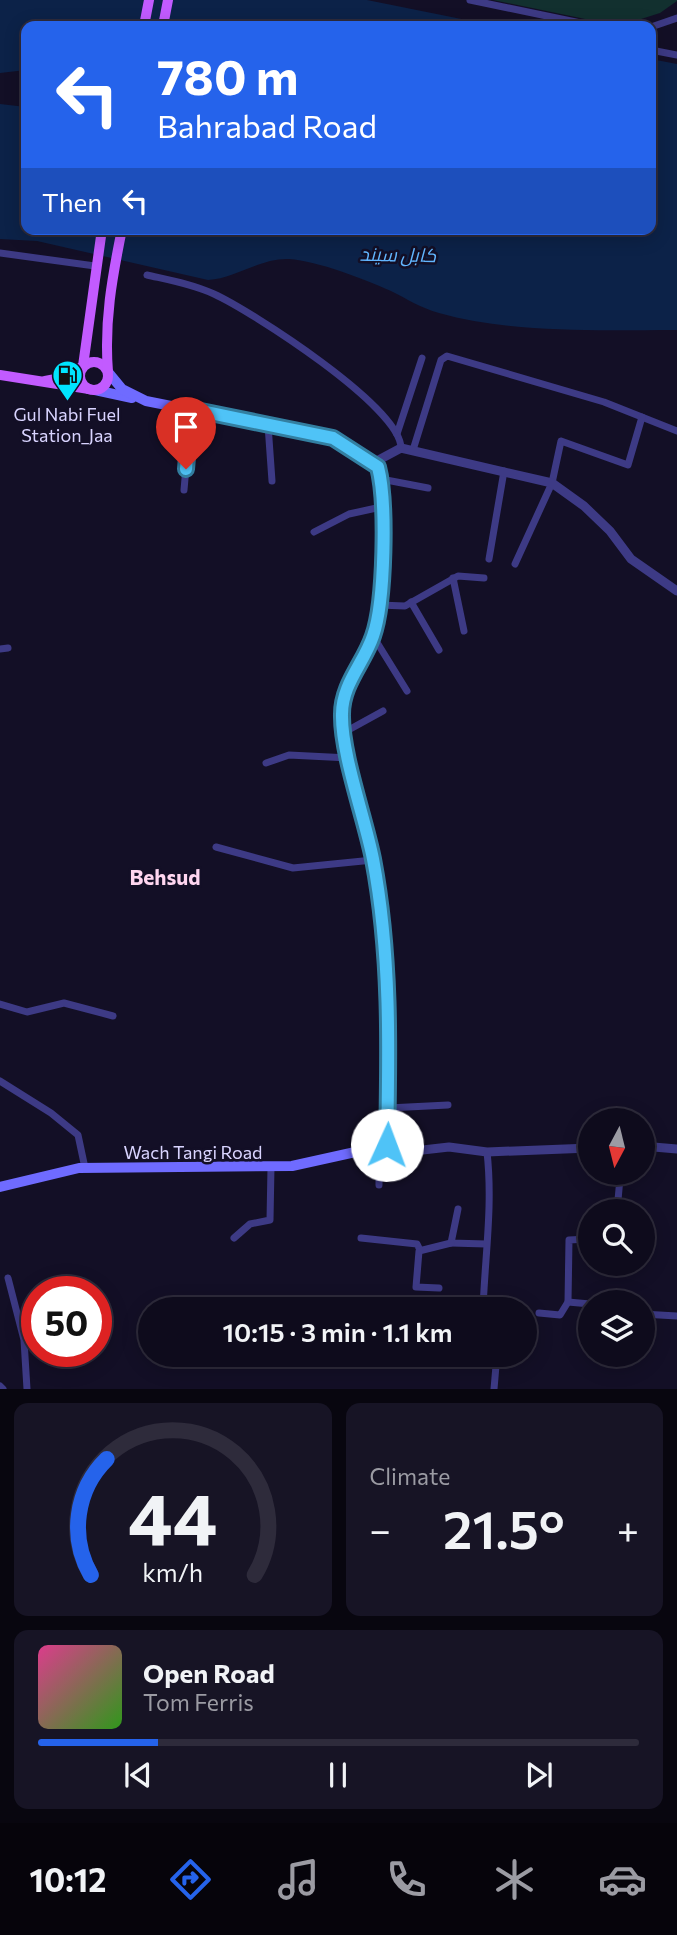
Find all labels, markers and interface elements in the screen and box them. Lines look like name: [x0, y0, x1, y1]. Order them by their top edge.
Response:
text: 780 m: [157, 45, 299, 105]
icon: left: [42, 49, 133, 140]
text: Bahrabad Road: [157, 105, 377, 145]
icon: left: [116, 182, 154, 220]
text: Then: [42, 186, 102, 217]
water label: کابل سيند: [360, 242, 437, 267]
fuel station icon: Gul Nabi Fuel Station_Jaa: [50, 359, 84, 403]
pin: [156, 397, 216, 469]
place label: Gul Nabi Fuel Station_Jaa: [13, 403, 121, 446]
icon: arrive: [167, 408, 205, 446]
district label: Behsud: [129, 864, 201, 889]
position arrow: [350, 1108, 424, 1182]
north arrow: [578, 1108, 654, 1185]
map controls: [578, 1108, 655, 1367]
street label: Wach Tangi Road: [123, 1141, 263, 1163]
button: search: [578, 1199, 655, 1276]
speed limit sign: 50: [21, 1276, 112, 1367]
button: layers: [578, 1290, 655, 1367]
text: 10:15 · 3 min · 1.1 km: [223, 1316, 452, 1347]
text: Climate: [370, 1462, 451, 1490]
text: 44: [128, 1472, 217, 1561]
text: 21.5°: [443, 1496, 565, 1560]
text: −: [370, 1505, 391, 1552]
text: +: [617, 1505, 639, 1552]
text: km/h: [142, 1557, 203, 1587]
text: Open Road: [143, 1657, 275, 1688]
text: Tom Ferris: [143, 1688, 254, 1716]
icon: previous: [119, 1756, 157, 1794]
icon: pause: [319, 1756, 357, 1794]
icon: next: [520, 1756, 558, 1794]
icon: directions: [166, 1855, 215, 1904]
icon: music: [274, 1855, 323, 1904]
icon: phone: [382, 1855, 431, 1904]
icon: climate: [490, 1855, 539, 1904]
icon: car: [598, 1855, 647, 1904]
text: 10:12: [30, 1859, 106, 1899]

